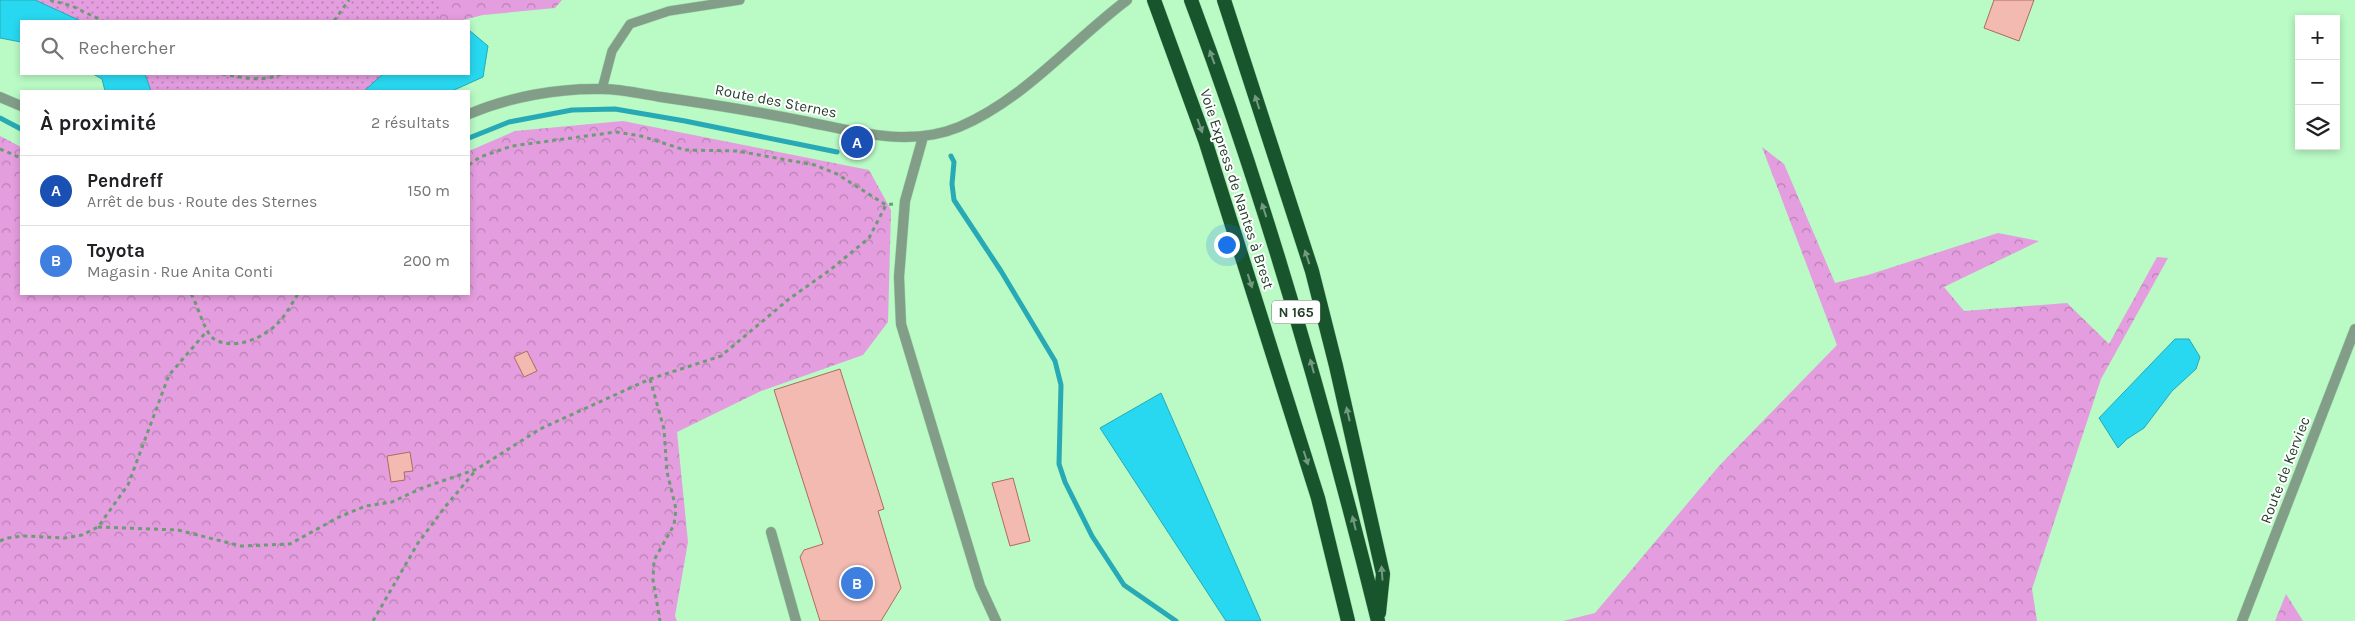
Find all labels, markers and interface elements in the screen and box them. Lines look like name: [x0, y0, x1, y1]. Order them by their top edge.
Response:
map controls: [2295, 15, 2340, 150]
button: +: [2295, 15, 2340, 60]
search box: [20, 20, 470, 75]
icon: search: [38, 34, 66, 62]
text: Rechercher: [78, 37, 175, 59]
one-way arrow: [1208, 49, 1215, 64]
button: −: [2295, 60, 2340, 105]
street label: Route des Sternes: [713, 80, 839, 122]
street label: Voie Express de Nantes à Brest: [1196, 87, 1278, 292]
one-way arrow: [1253, 94, 1261, 109]
button: layers: [2295, 105, 2340, 150]
text: À proximité: [40, 111, 156, 135]
text: 2 résultats: [371, 113, 450, 132]
one-way arrow: [1196, 119, 1204, 134]
pin: A: [841, 123, 873, 161]
text: Pendreff: [87, 170, 163, 192]
text: A: [51, 181, 61, 200]
text: 150 m: [407, 181, 450, 200]
text: Arrêt de bus · Route des Sternes: [87, 192, 317, 211]
one-way arrow: [1260, 203, 1268, 218]
your location: [1214, 232, 1240, 258]
text: Toyota: [87, 240, 145, 262]
one-way arrow: [1303, 249, 1310, 264]
text: B: [51, 251, 61, 270]
text: 200 m: [403, 251, 450, 270]
text: Magasin · Rue Anita Conti: [87, 262, 273, 281]
one-way arrow: [1246, 273, 1254, 288]
road number: N 165: [1272, 300, 1320, 324]
one-way arrow: [1308, 358, 1316, 373]
one-way arrow: [1344, 406, 1352, 421]
street label: Route de Kerviec: [2256, 414, 2314, 526]
one-way arrow: [1303, 450, 1310, 465]
one-way arrow: [1350, 515, 1358, 530]
pin: B: [841, 564, 873, 602]
one-way arrow: [1377, 564, 1385, 580]

